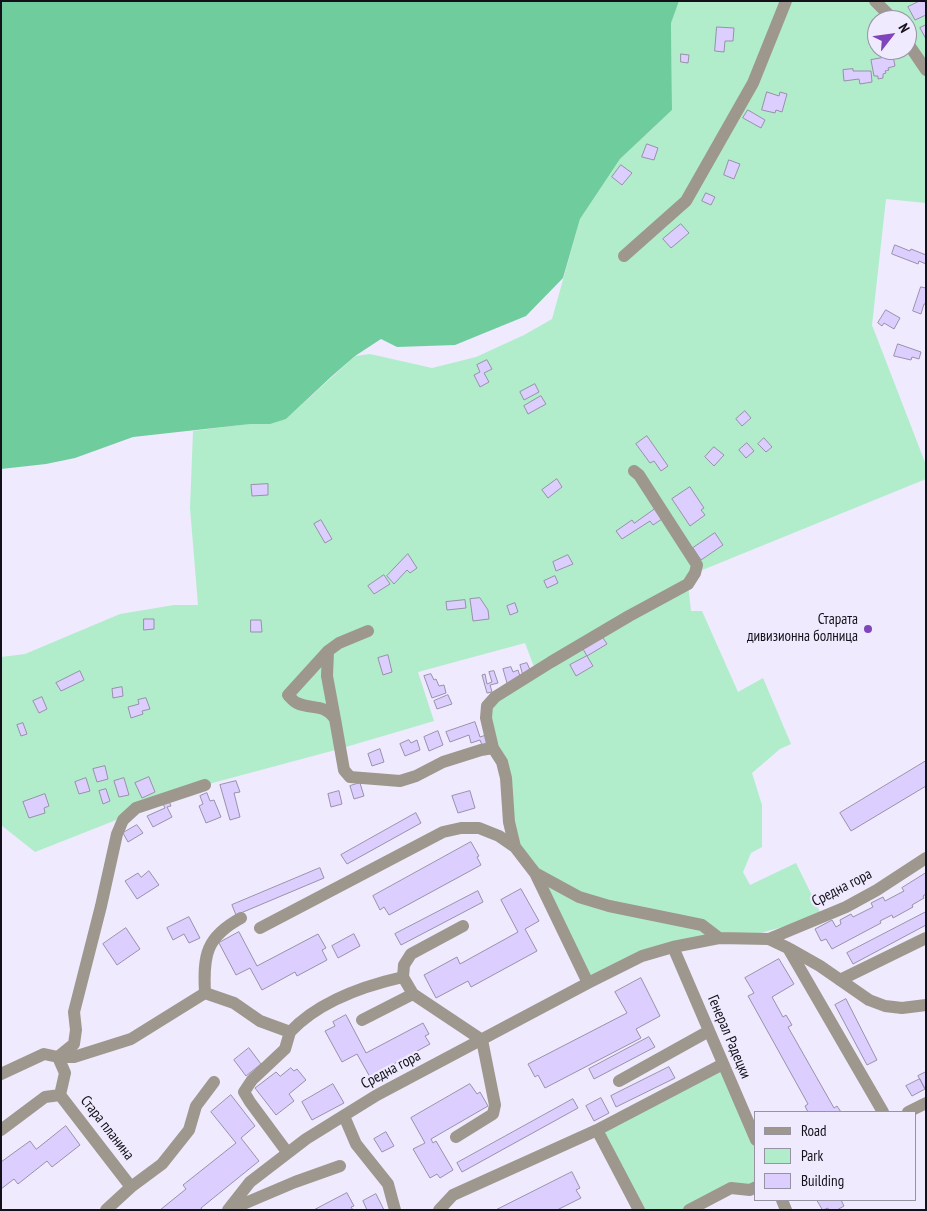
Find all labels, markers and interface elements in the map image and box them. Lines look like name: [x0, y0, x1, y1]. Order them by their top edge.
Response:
north arrow: [867, 10, 917, 60]
text: N: [894, 20, 914, 36]
place label: Старата дивизионна болница: [747, 611, 858, 646]
marker: Старата дивизионна болница: [862, 623, 874, 635]
street label: Средна гора: [809, 865, 875, 911]
street label: Генерал Радецки: [703, 993, 755, 1081]
street label: Средна гора: [358, 1047, 424, 1093]
street label: Стара планина: [76, 1092, 138, 1164]
legend: [754, 1111, 917, 1201]
text: Road: [801, 1121, 827, 1140]
text: Park: [801, 1146, 823, 1165]
text: Building: [801, 1171, 844, 1190]

